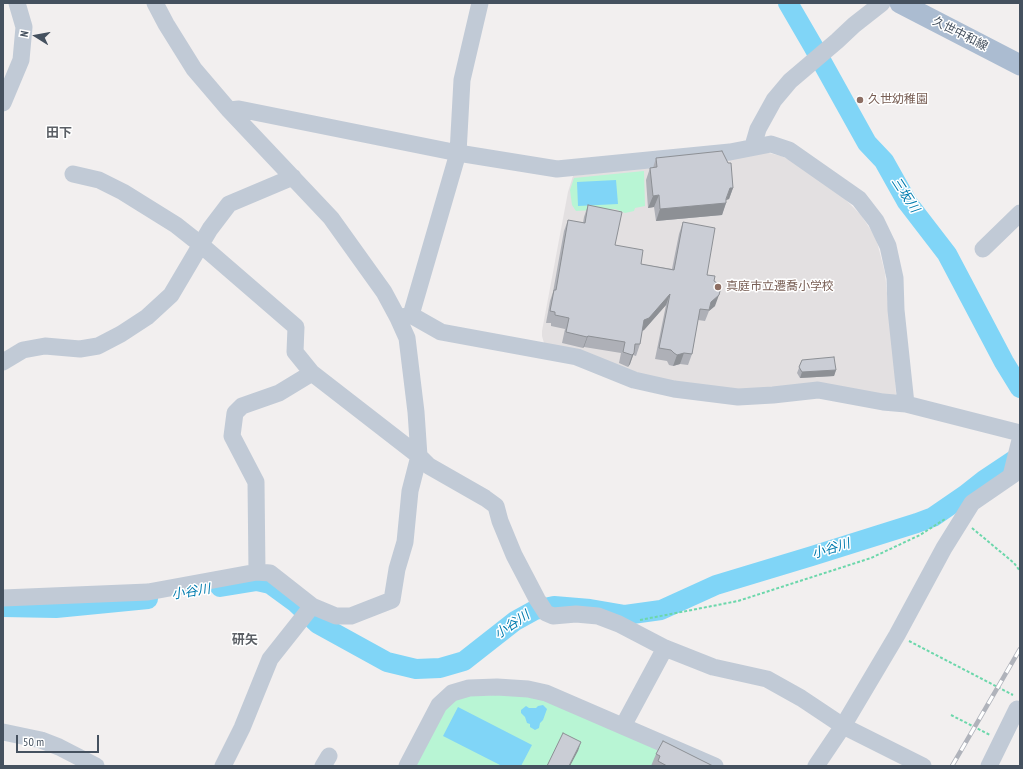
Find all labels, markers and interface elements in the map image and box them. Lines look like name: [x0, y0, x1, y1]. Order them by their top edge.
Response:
street label: 久世中和線: [930, 14, 990, 54]
north arrow: [16, 16, 56, 56]
text: N: [17, 29, 32, 38]
place label: 久世幼稚園: [868, 93, 928, 107]
marker: 久世幼稚園: [855, 95, 865, 105]
district label: 田下: [46, 125, 72, 141]
water label: 三坂川: [888, 174, 922, 216]
place label: 真庭市立遷喬小学校: [726, 280, 834, 294]
marker: 真庭市立遷喬小学校: [713, 282, 723, 292]
water label: 小谷川: [810, 536, 852, 562]
water label: 小谷川: [171, 581, 211, 603]
water label: 小谷川: [491, 608, 533, 642]
district label: 研矢: [232, 632, 258, 648]
scale bar: [18, 727, 101, 753]
text: 50 m: [23, 734, 44, 749]

